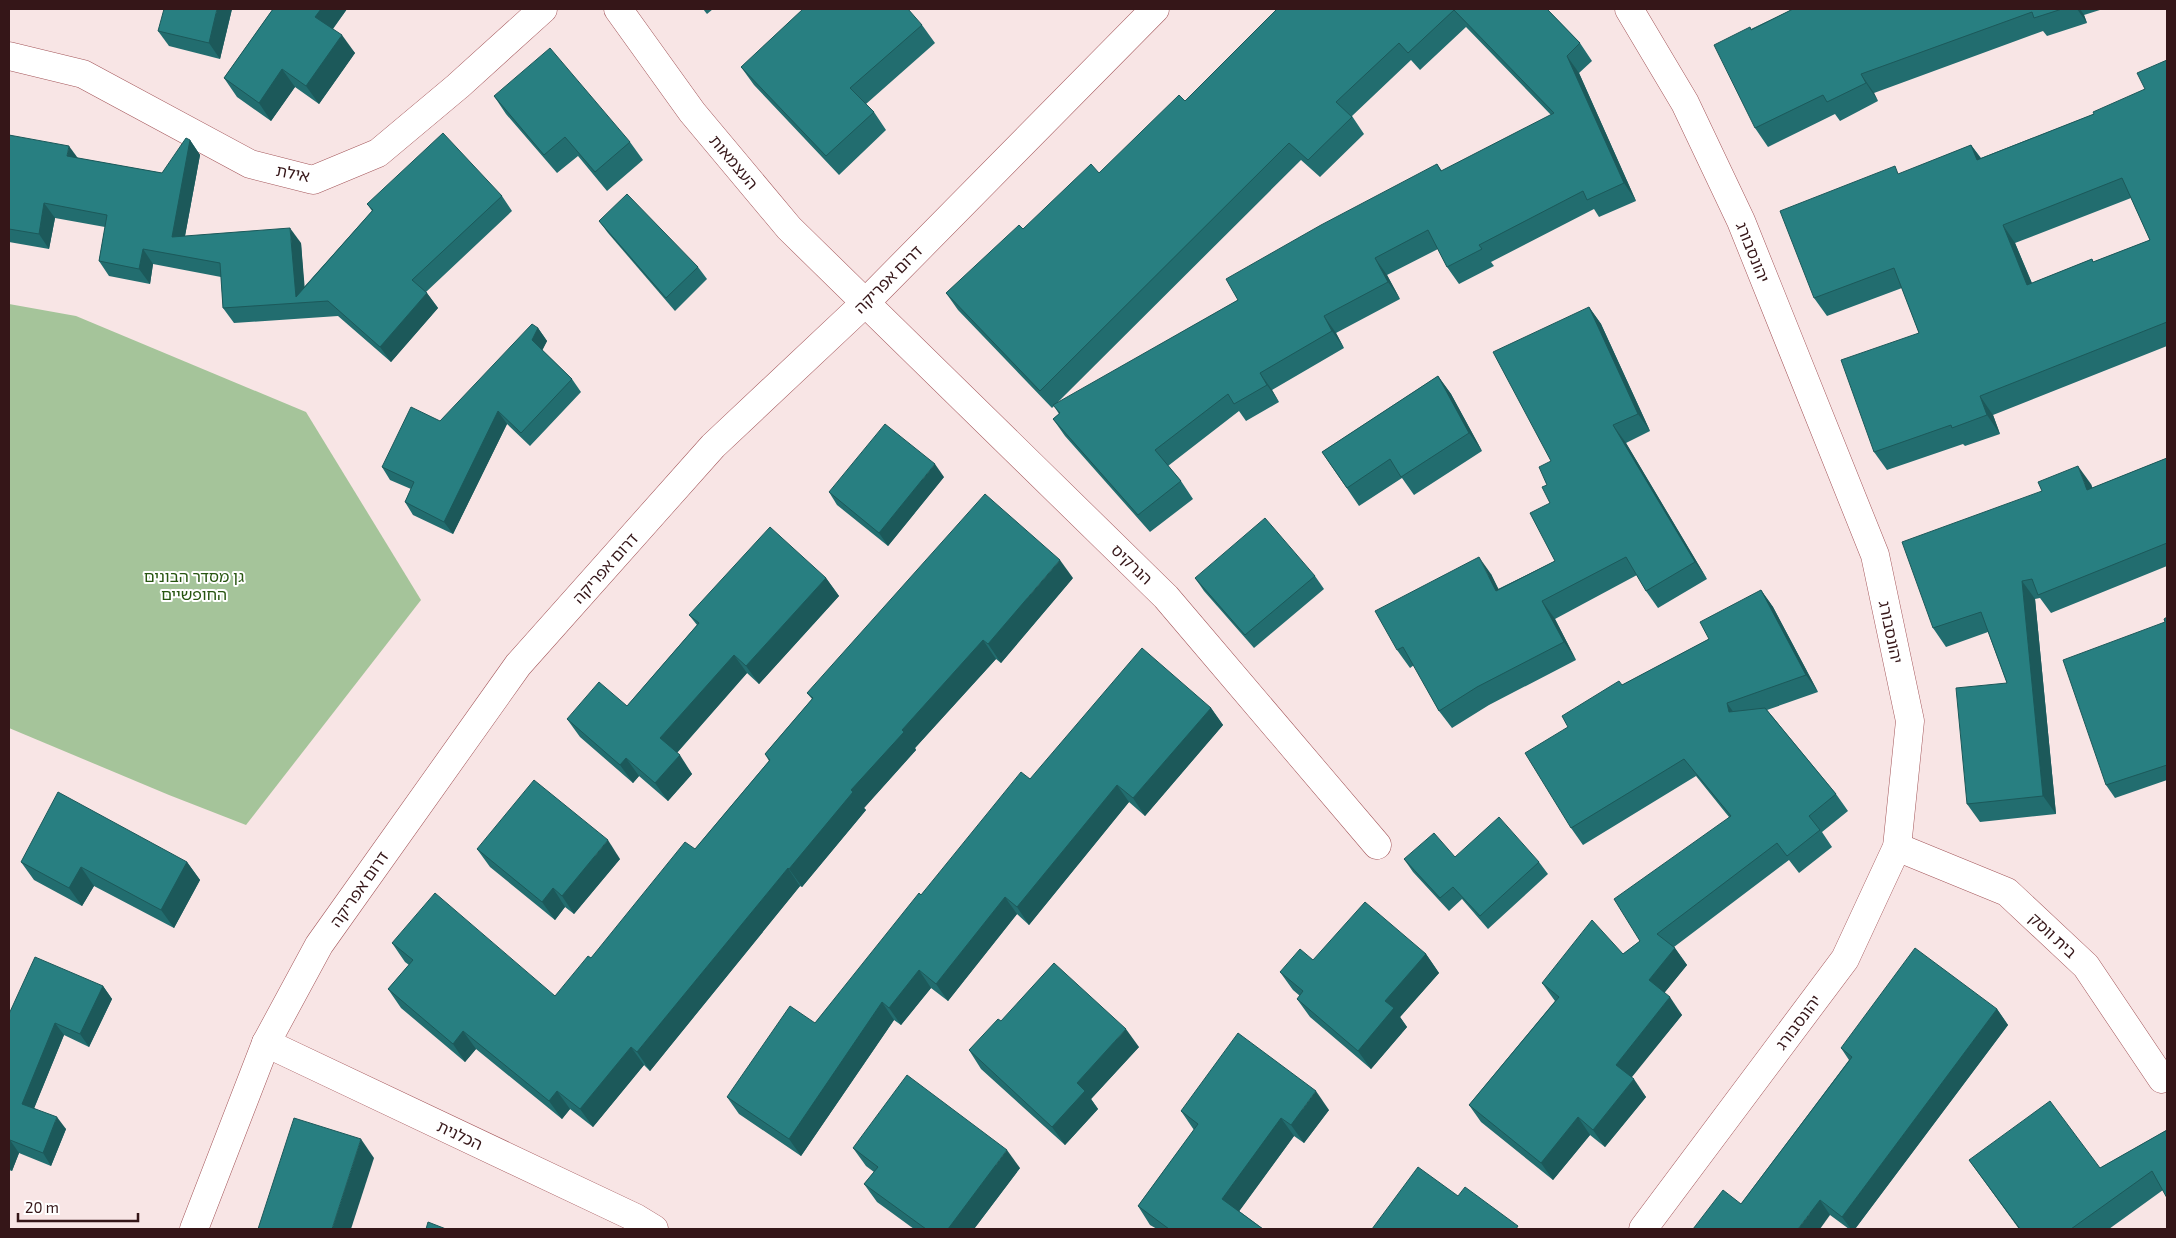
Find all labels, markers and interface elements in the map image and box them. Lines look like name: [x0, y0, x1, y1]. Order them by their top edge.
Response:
street label: העצמאות: [706, 131, 763, 193]
street label: אילת: [275, 160, 311, 185]
street label: יהונסבורג: [1733, 219, 1774, 285]
street label: דרום אפריקה: [850, 241, 926, 317]
street label: דרום אפריקה: [568, 528, 641, 607]
street label: הנרקיס: [1108, 540, 1157, 588]
park label: גן מסדר הבונים החופשיים: [144, 566, 244, 603]
street label: יהונסבורג: [1876, 599, 1907, 665]
street label: דרום אפריקה: [326, 847, 392, 930]
street label: בית ווסק: [2026, 908, 2081, 961]
street label: יהונסבורג: [1771, 991, 1824, 1053]
street label: הכלנית: [435, 1116, 486, 1153]
scale bar: [18, 1190, 138, 1222]
text: 20 m: [25, 1198, 59, 1216]

